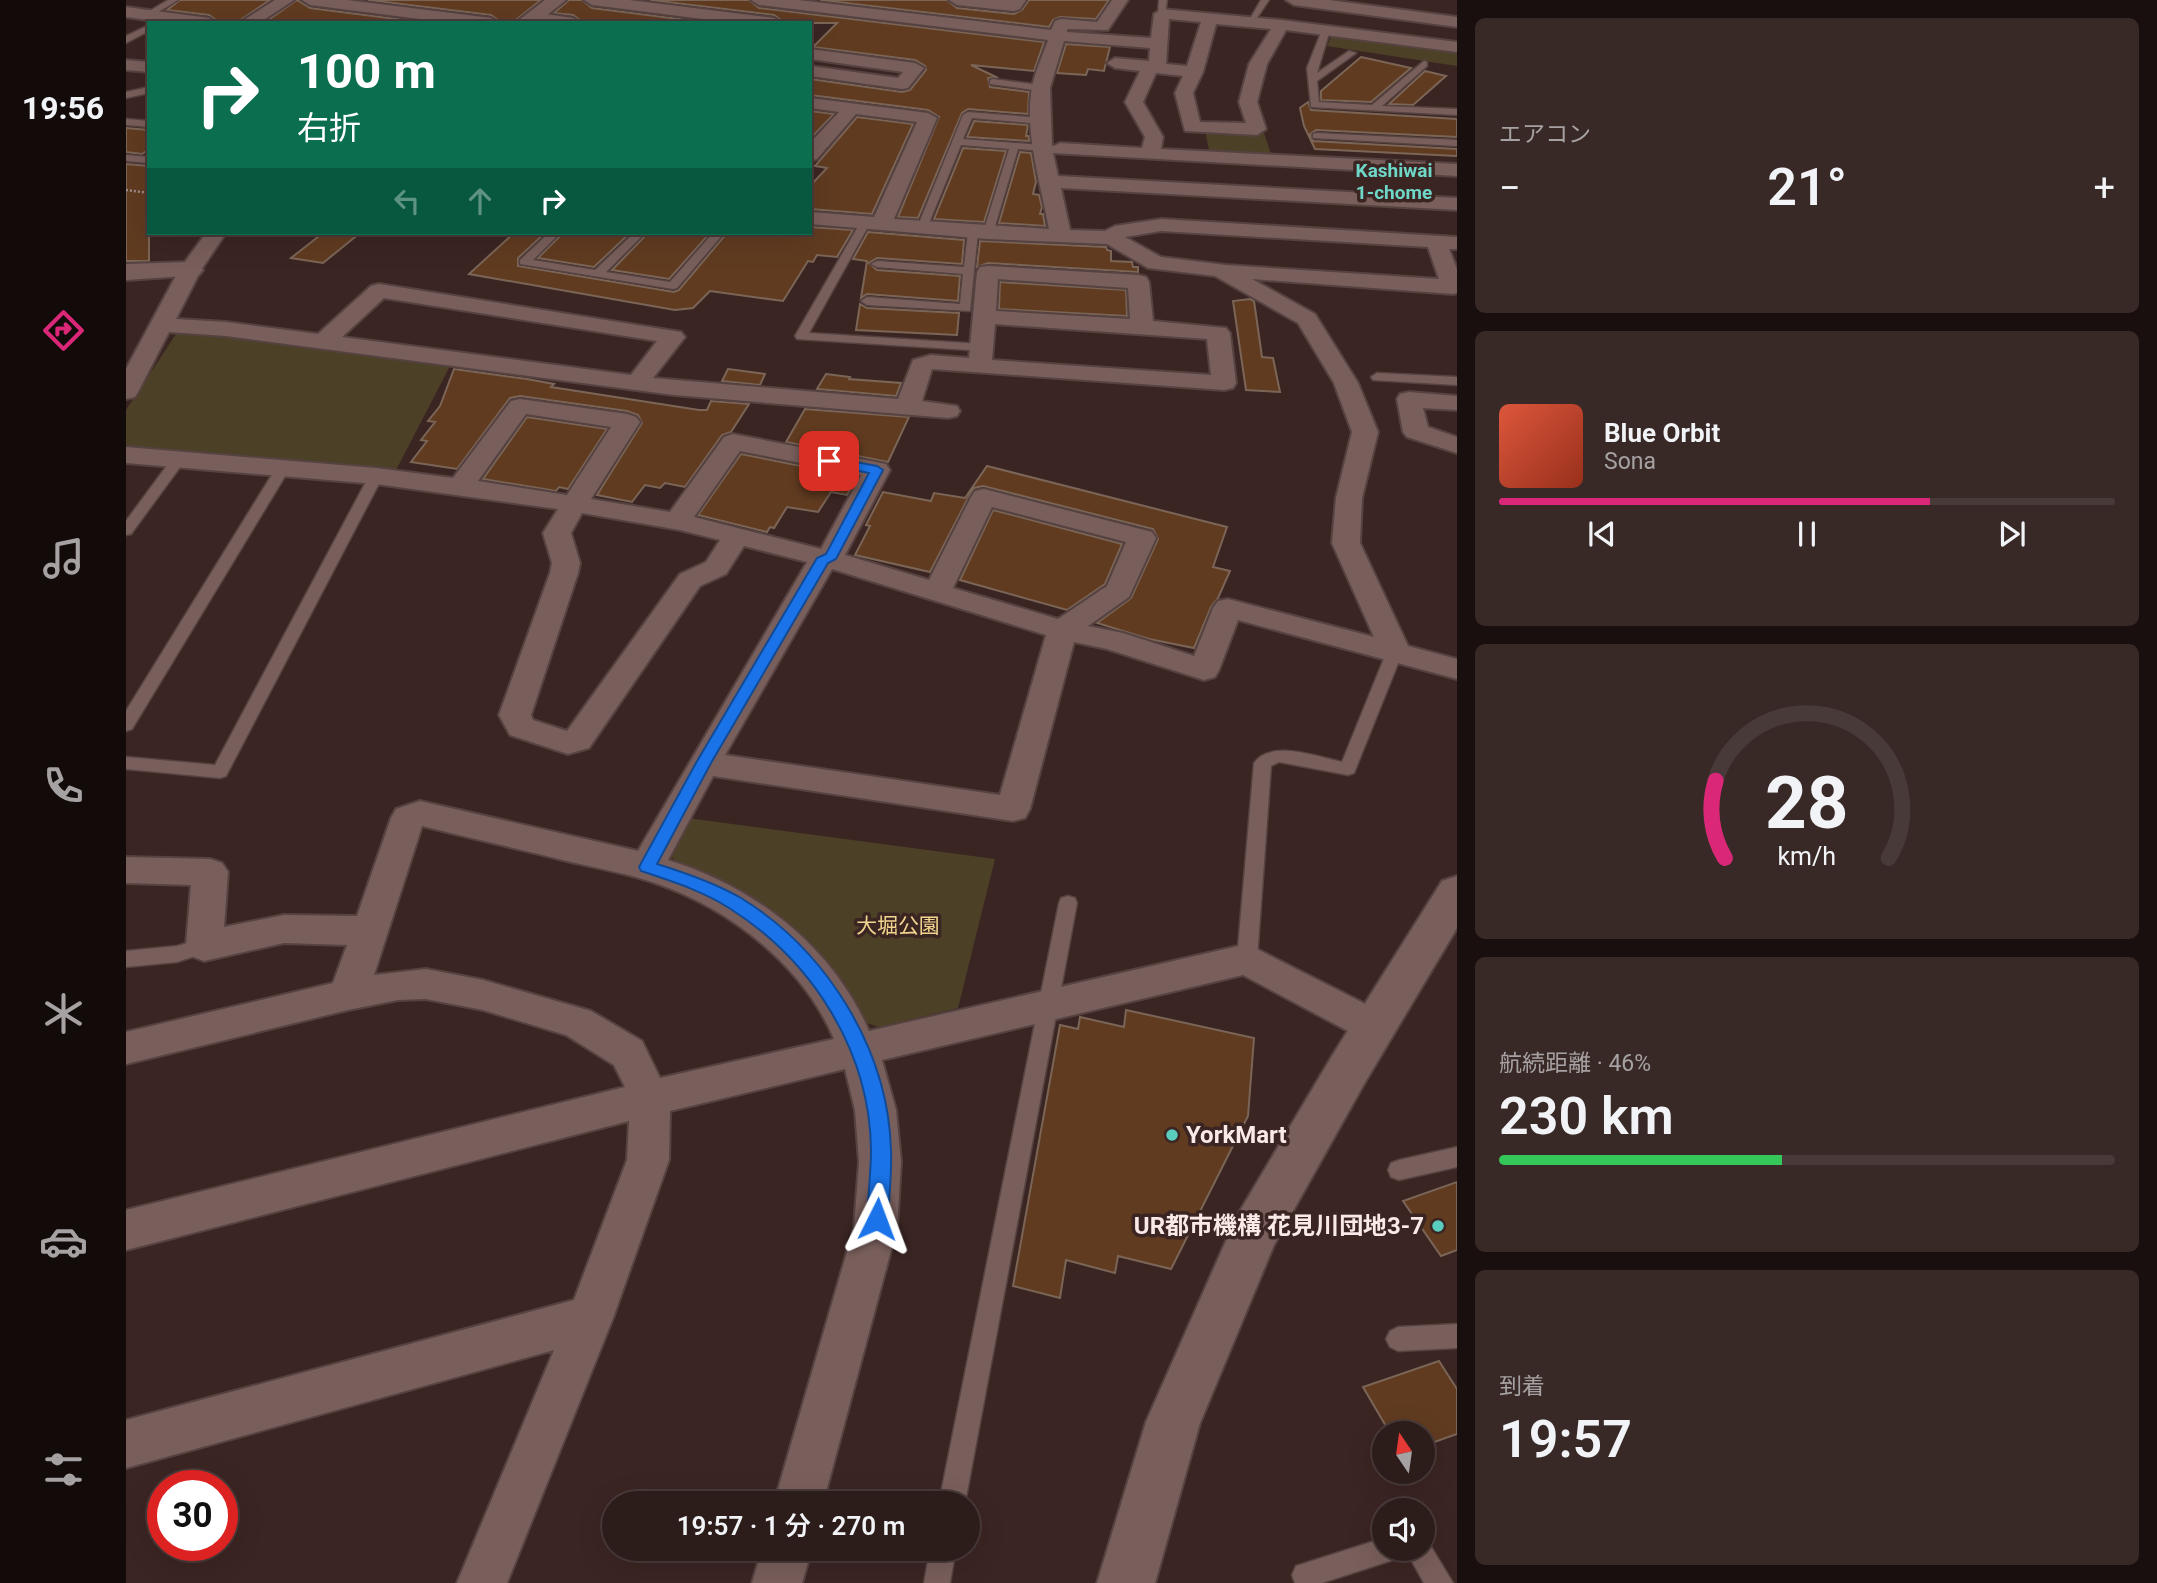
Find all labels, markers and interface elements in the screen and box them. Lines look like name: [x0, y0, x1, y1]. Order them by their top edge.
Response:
text: 100 m: [297, 43, 436, 100]
icon: right: [182, 49, 273, 140]
text: 19:56: [22, 89, 104, 127]
text: 右折: [297, 109, 361, 147]
text: エアコン: [1499, 121, 1591, 148]
text: 21°: [1767, 157, 1847, 218]
district label: Kashiwai 1-chome: [1356, 159, 1432, 204]
text: −: [1499, 166, 1521, 210]
text: +: [2093, 166, 2115, 210]
icon: left: [388, 182, 426, 220]
icon: ahead: [461, 182, 499, 220]
icon: right: [534, 182, 572, 220]
icon: directions: [39, 306, 88, 355]
text: Blue Orbit: [1604, 418, 1720, 448]
pin: [799, 431, 859, 491]
icon: arrive: [810, 442, 848, 480]
text: Sona: [1604, 448, 1656, 475]
icon: previous: [1583, 515, 1621, 553]
icon: pause: [1788, 515, 1826, 553]
icon: next: [1993, 515, 2031, 553]
icon: music: [39, 534, 88, 583]
text: 28: [1765, 760, 1849, 846]
icon: phone: [39, 761, 88, 810]
text: km/h: [1778, 841, 1836, 870]
park label: 大堀公園: [856, 914, 940, 938]
icon: climate: [39, 989, 88, 1038]
text: 航続距離 · 46%: [1499, 1050, 1651, 1077]
text: 230 km: [1499, 1086, 1674, 1147]
place label: YorkMart: [1186, 1121, 1287, 1149]
marker: YorkMart: [1164, 1127, 1180, 1143]
position arrow: [840, 1182, 914, 1256]
place label: UR都市機構 花見川団地3-7: [1134, 1212, 1424, 1240]
icon: car: [39, 1217, 88, 1266]
marker: UR都市機構 花見川団地3-7: [1430, 1218, 1446, 1234]
text: 到着: [1499, 1373, 1545, 1400]
text: 19:57: [1499, 1409, 1632, 1470]
north arrow: [1372, 1421, 1435, 1484]
map controls: [1372, 1421, 1435, 1561]
icon: filters: [39, 1445, 88, 1494]
speed limit sign: 30: [147, 1470, 238, 1561]
button: sound: [1372, 1498, 1435, 1561]
text: 19:57 · 1 分 · 270 m: [677, 1511, 905, 1541]

